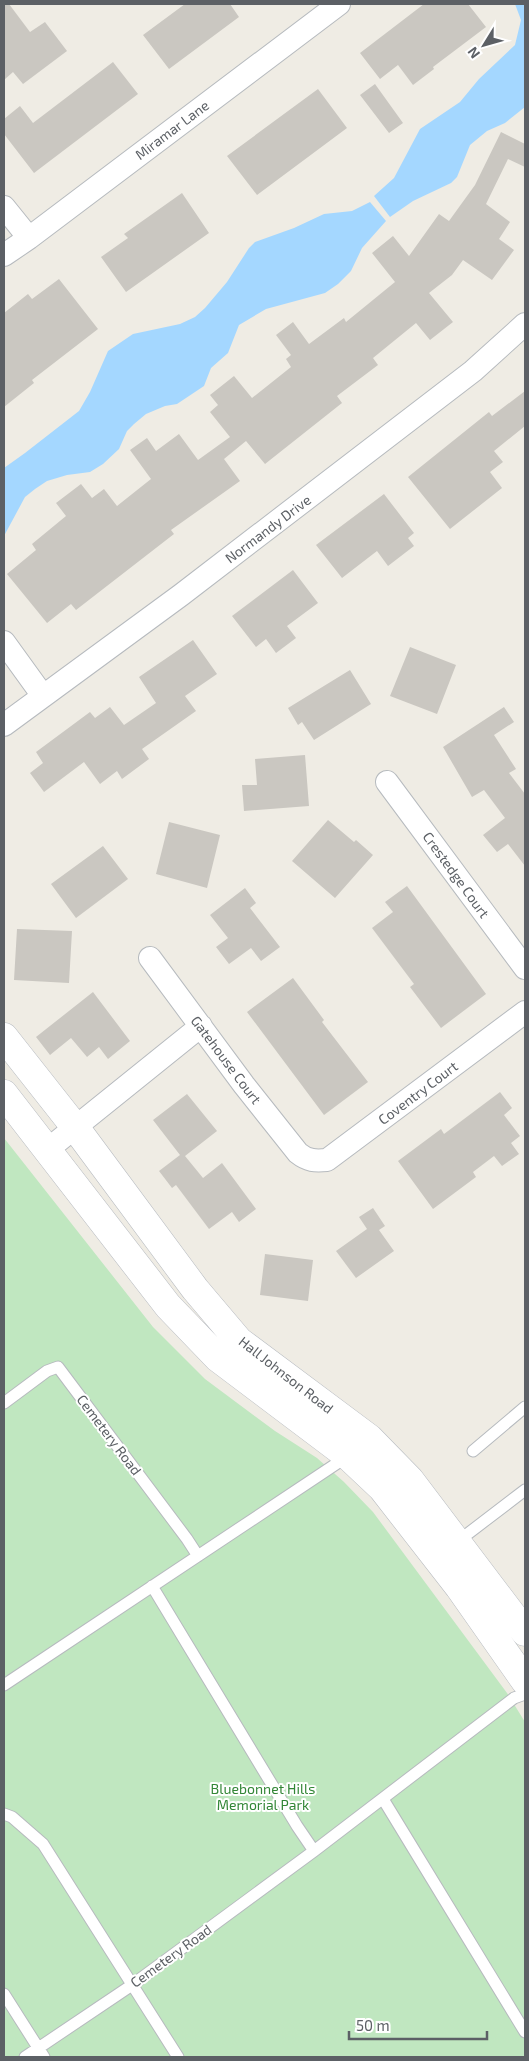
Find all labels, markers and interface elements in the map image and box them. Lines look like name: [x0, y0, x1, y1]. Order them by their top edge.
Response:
north arrow: [459, 20, 509, 70]
text: N: [463, 44, 483, 62]
street label: Miramar Lane: [131, 96, 212, 163]
street label: Normandy Drive: [221, 491, 314, 566]
street label: Crestedge Court: [420, 828, 493, 921]
street label: Gatehouse Court: [188, 1012, 265, 1107]
street label: Coventry Court: [375, 1057, 461, 1128]
street label: Hall Johnson Road: [236, 1332, 337, 1417]
street label: Cemetery Road: [74, 1391, 145, 1478]
park label: Bluebonnet Hills Memorial Park: [211, 1780, 315, 1813]
street label: Cemetery Road: [127, 1920, 215, 1991]
scale bar: [349, 2008, 486, 2040]
text: 50 m: [356, 2016, 390, 2034]

